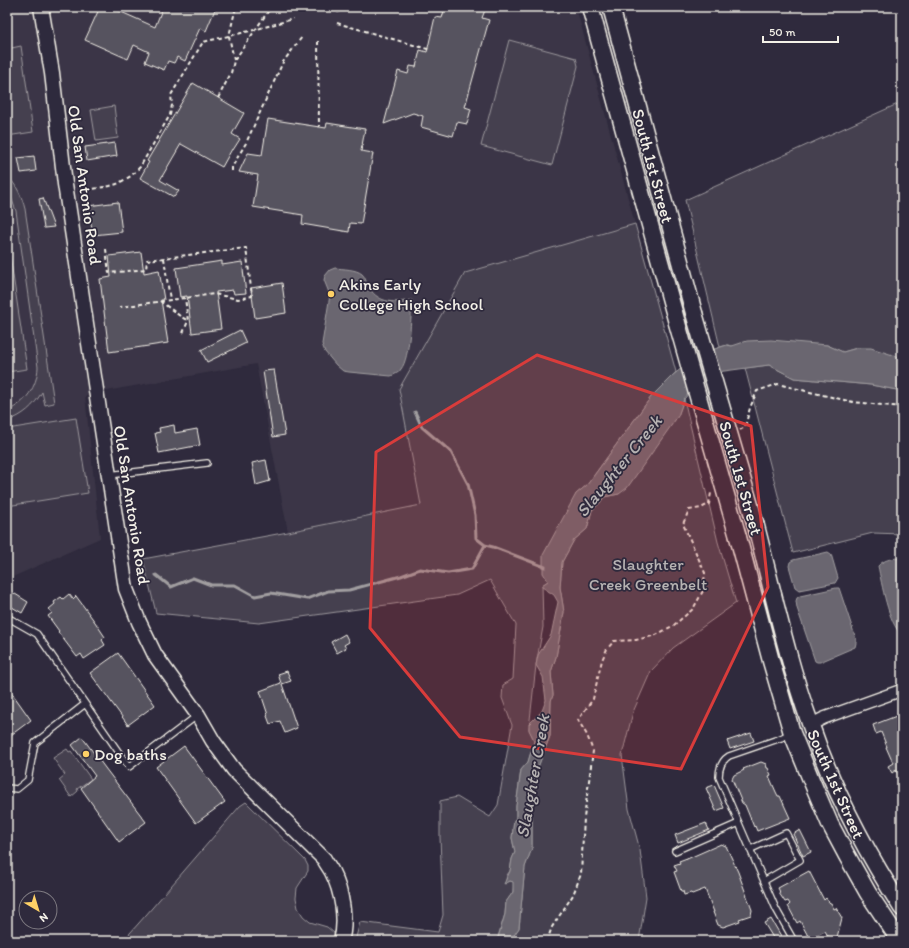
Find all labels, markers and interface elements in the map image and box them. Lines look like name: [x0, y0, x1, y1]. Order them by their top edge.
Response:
scale bar: [763, 18, 838, 44]
text: 50 m: [769, 25, 795, 39]
street label: Old San Antonio Road: [64, 104, 106, 267]
street label: South 1st Street: [628, 107, 678, 225]
place label: Akins Early College High School: [339, 274, 483, 314]
marker: Akins Early College High School: [326, 289, 336, 299]
water label: Slaughter Creek: [571, 409, 668, 521]
street label: South 1st Street: [715, 419, 767, 537]
street label: Old San Antonio Road: [110, 424, 155, 587]
park label: Slaughter Creek Greenbelt: [589, 554, 707, 594]
water label: Slaughter Creek: [511, 711, 555, 839]
street label: South 1st Street: [803, 726, 869, 842]
place label: Dog baths: [94, 744, 167, 764]
marker: Dog baths: [81, 749, 91, 759]
north arrow: [18, 890, 58, 930]
text: N: [37, 910, 51, 925]

